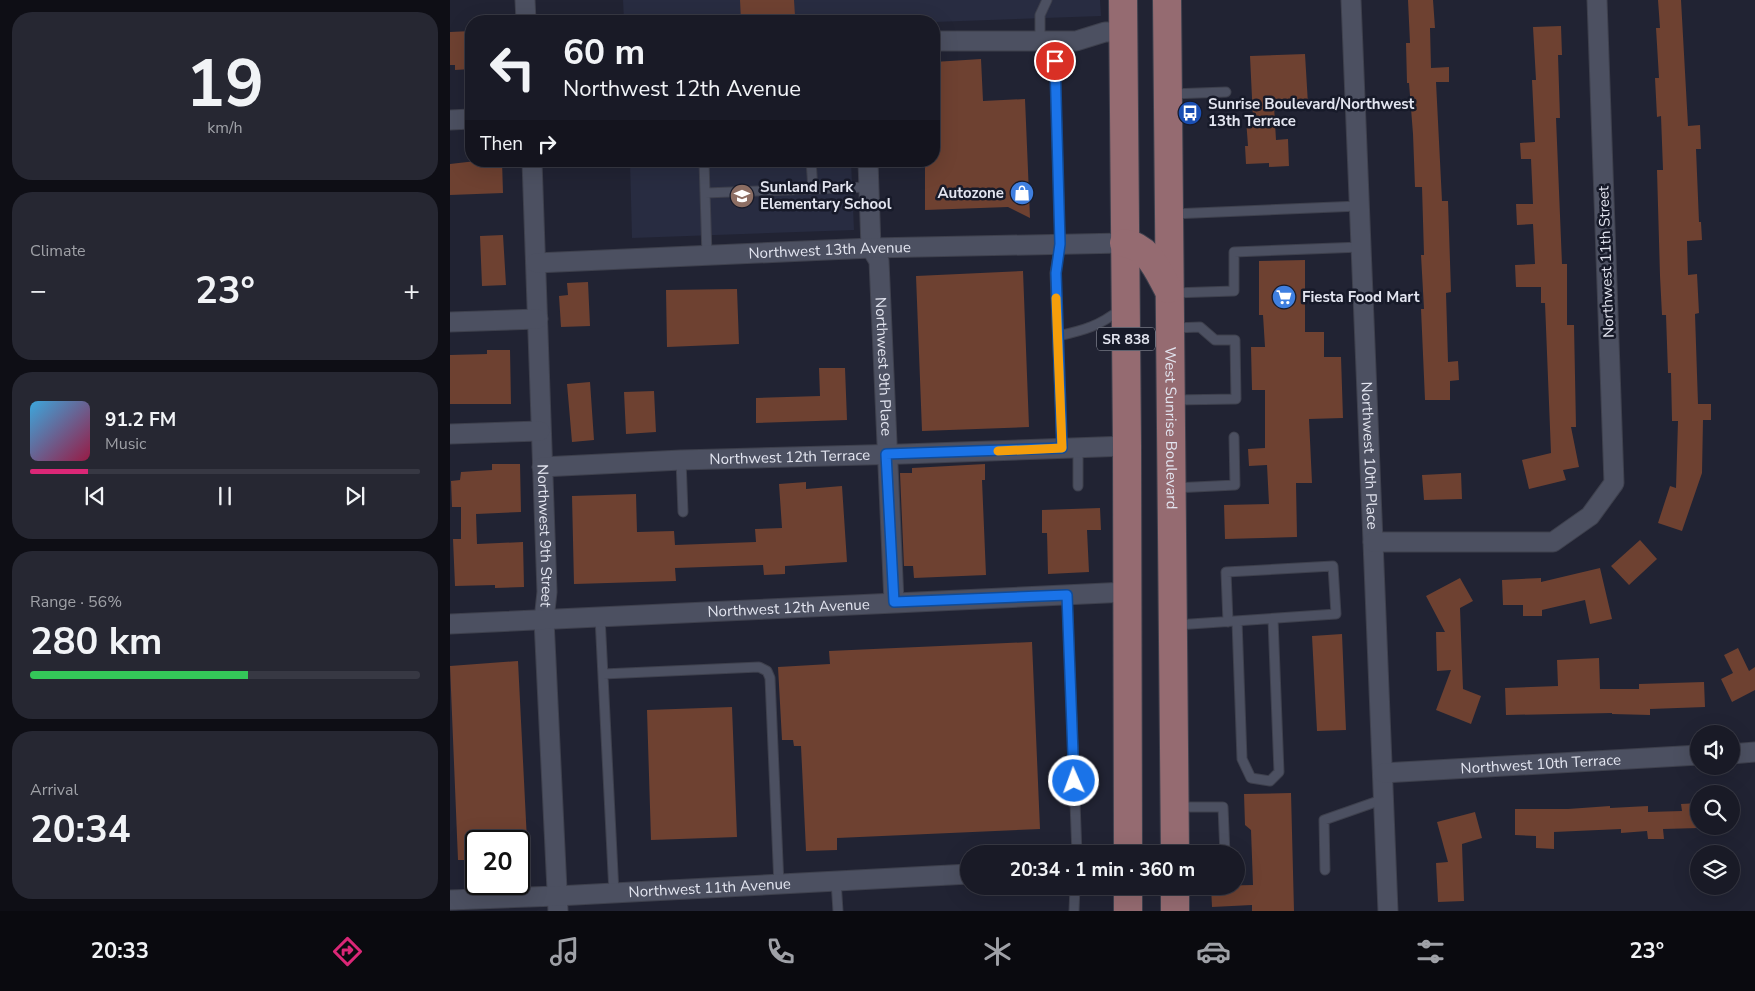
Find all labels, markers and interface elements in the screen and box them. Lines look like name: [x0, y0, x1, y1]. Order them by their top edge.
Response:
text: 60 m: [563, 29, 645, 76]
icon: left: [480, 35, 545, 100]
text: 19: [186, 40, 264, 129]
pin: [1034, 40, 1076, 82]
icon: arrive: [1041, 47, 1069, 75]
text: Northwest 12th Avenue: [563, 74, 801, 104]
place label: Sunrise Boulevard/Northwest 13th Terrace: [1208, 94, 1415, 131]
bus stop icon: Sunrise Boulevard/Northwest 13th Terrace: [1177, 100, 1203, 126]
text: km/h: [207, 117, 243, 139]
icon: right: [533, 130, 561, 158]
text: Then: [480, 131, 523, 157]
place label: Sunland Park Elementary School: [760, 177, 892, 214]
shop icon: Autozone: [1009, 180, 1035, 206]
school or university icon: Sunland Park Elementary School: [729, 183, 755, 209]
place label: Autozone: [937, 183, 1004, 203]
street label: Northwest 11th Street: [1593, 185, 1619, 338]
street label: Northwest 13th Avenue: [748, 237, 911, 263]
text: Climate: [30, 240, 85, 262]
text: 23°: [195, 265, 255, 316]
text: −: [30, 272, 47, 310]
text: +: [403, 272, 420, 310]
supermarket icon: Fiesta Food Mart: [1271, 284, 1297, 310]
place label: Fiesta Food Mart: [1302, 287, 1420, 307]
street label: Northwest 9th Place: [871, 297, 897, 437]
road number: SR 838: [1097, 328, 1155, 350]
street label: West Sunrise Boulevard: [1160, 347, 1182, 509]
street label: Northwest 10th Place: [1357, 381, 1383, 530]
text: 91.2 FM: [105, 407, 176, 433]
text: Music: [105, 433, 146, 455]
street label: Northwest 12th Terrace: [709, 445, 870, 469]
street label: Northwest 9th Street: [533, 464, 557, 609]
icon: previous: [81, 482, 109, 510]
icon: pause: [211, 482, 239, 510]
icon: next: [341, 482, 369, 510]
text: Range · 56%: [30, 591, 122, 613]
street label: Northwest 12th Avenue: [707, 594, 870, 622]
text: 280 km: [30, 616, 162, 667]
map controls: [1690, 725, 1740, 895]
button: sound: [1690, 725, 1740, 775]
street label: Northwest 10th Terrace: [1460, 749, 1622, 779]
position arrow: [1047, 754, 1099, 806]
text: Arrival: [30, 779, 78, 801]
button: search: [1690, 785, 1740, 835]
text: 20:34: [30, 804, 131, 855]
speed limit sign: 20: [465, 830, 530, 895]
button: layers: [1690, 845, 1740, 895]
text: 20:34 · 1 min · 360 m: [1010, 857, 1195, 883]
street label: Northwest 11th Avenue: [628, 874, 791, 902]
icon: directions: [330, 934, 365, 969]
icon: music: [547, 934, 582, 969]
icon: phone: [763, 934, 798, 969]
icon: climate: [980, 934, 1015, 969]
icon: car: [1196, 934, 1231, 969]
icon: filters: [1413, 934, 1448, 969]
text: 20:33: [91, 936, 149, 966]
text: 23°: [1629, 936, 1664, 966]

